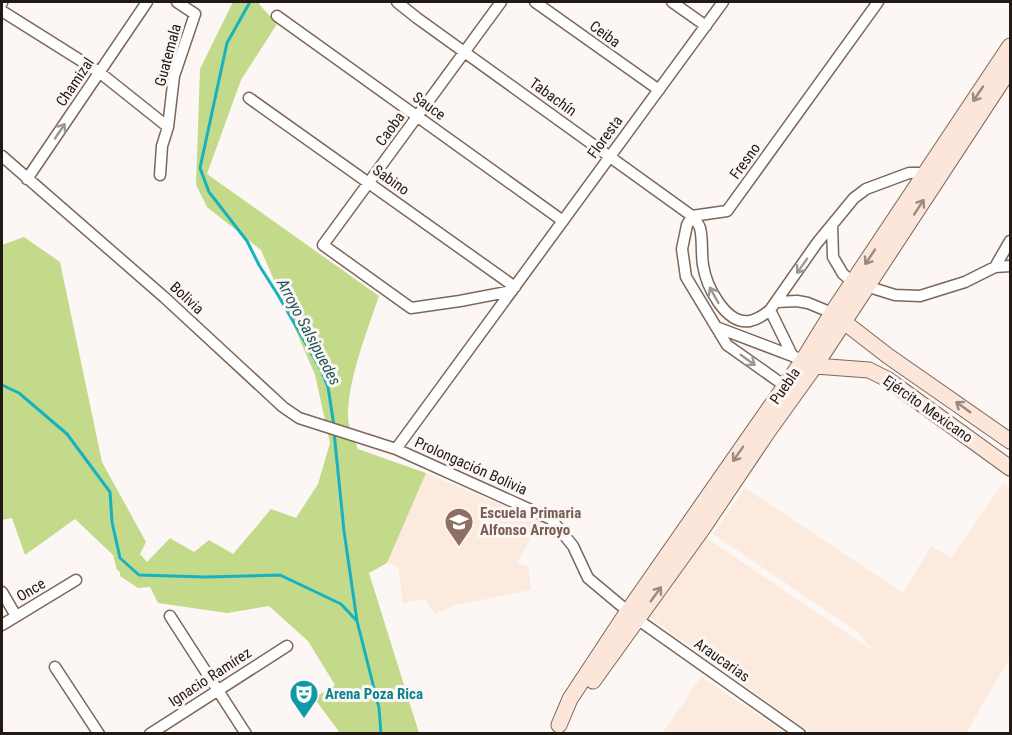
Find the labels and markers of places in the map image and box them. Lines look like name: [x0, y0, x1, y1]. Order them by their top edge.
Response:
place label: Escuela Primaria Alfonso Arroyo: [480, 504, 581, 539]
school or university icon: Escuela Primaria Alfonso Arroyo: [443, 506, 475, 548]
theatre icon: Arena Poza Rica: [288, 678, 320, 720]
place label: Arena Poza Rica: [325, 685, 423, 703]

